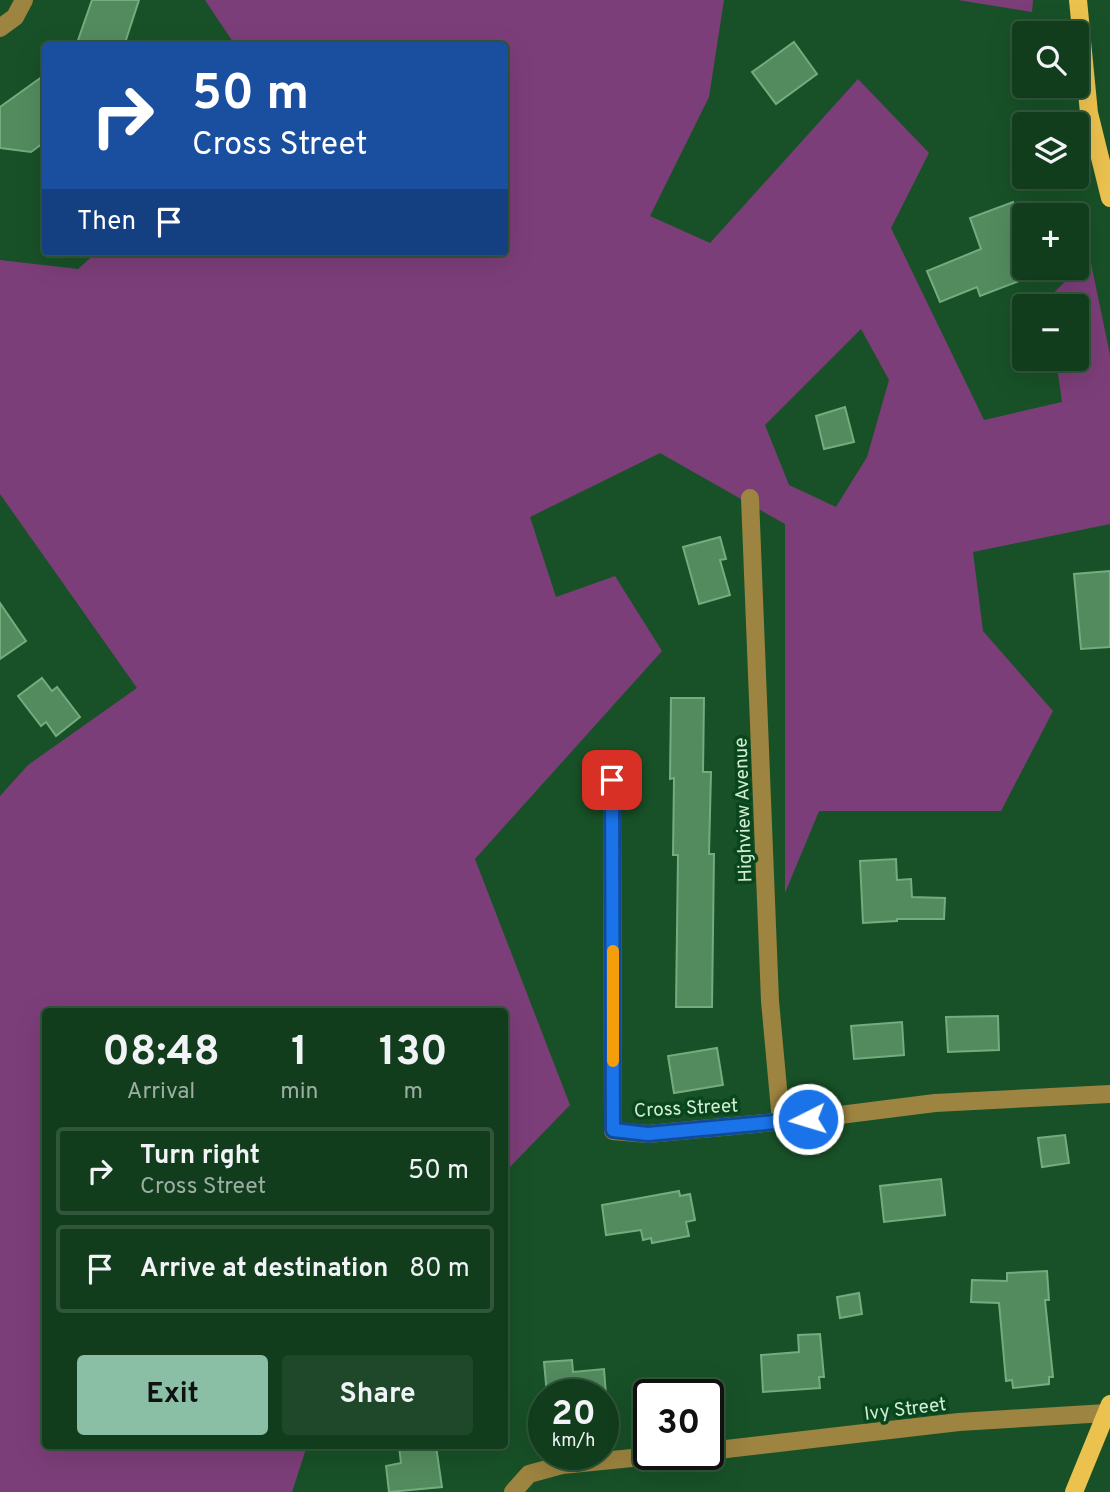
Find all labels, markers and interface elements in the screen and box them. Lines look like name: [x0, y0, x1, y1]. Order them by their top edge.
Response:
map controls: [1012, 21, 1089, 371]
button: search: [1012, 21, 1089, 98]
text: 50 m: [192, 65, 309, 127]
icon: right: [77, 70, 168, 161]
button: layers: [1012, 112, 1089, 189]
text: Cross Street: [192, 126, 368, 166]
icon: arrive: [150, 203, 188, 241]
button: +: [1012, 203, 1089, 280]
text: Then: [77, 206, 136, 239]
button: −: [1012, 294, 1089, 371]
street label: Highview Avenue: [729, 737, 759, 883]
pin: [582, 750, 642, 810]
icon: arrive: [593, 761, 631, 799]
text: 08:48: [102, 1027, 220, 1080]
text: 1: [291, 1027, 308, 1080]
text: 130: [379, 1027, 448, 1080]
text: Arrival: [127, 1078, 195, 1107]
text: min: [280, 1078, 318, 1107]
text: m: [403, 1078, 423, 1107]
position arrow: [771, 1082, 845, 1156]
street label: Cross Street: [633, 1094, 739, 1124]
text: Turn right: [140, 1140, 260, 1173]
icon: right: [81, 1152, 119, 1190]
text: 50 m: [408, 1155, 469, 1188]
text: Cross Street: [140, 1173, 266, 1202]
icon: arrive: [81, 1250, 119, 1288]
text: Arrive at destination: [140, 1253, 388, 1286]
text: 80 m: [409, 1253, 470, 1286]
button: Exit: [77, 1355, 268, 1435]
button: Share: [282, 1355, 473, 1435]
speed limit sign: 30: [633, 1379, 724, 1470]
text: 20: [551, 1393, 596, 1437]
street label: Ivy Street: [863, 1393, 948, 1427]
text: km/h: [552, 1430, 595, 1453]

